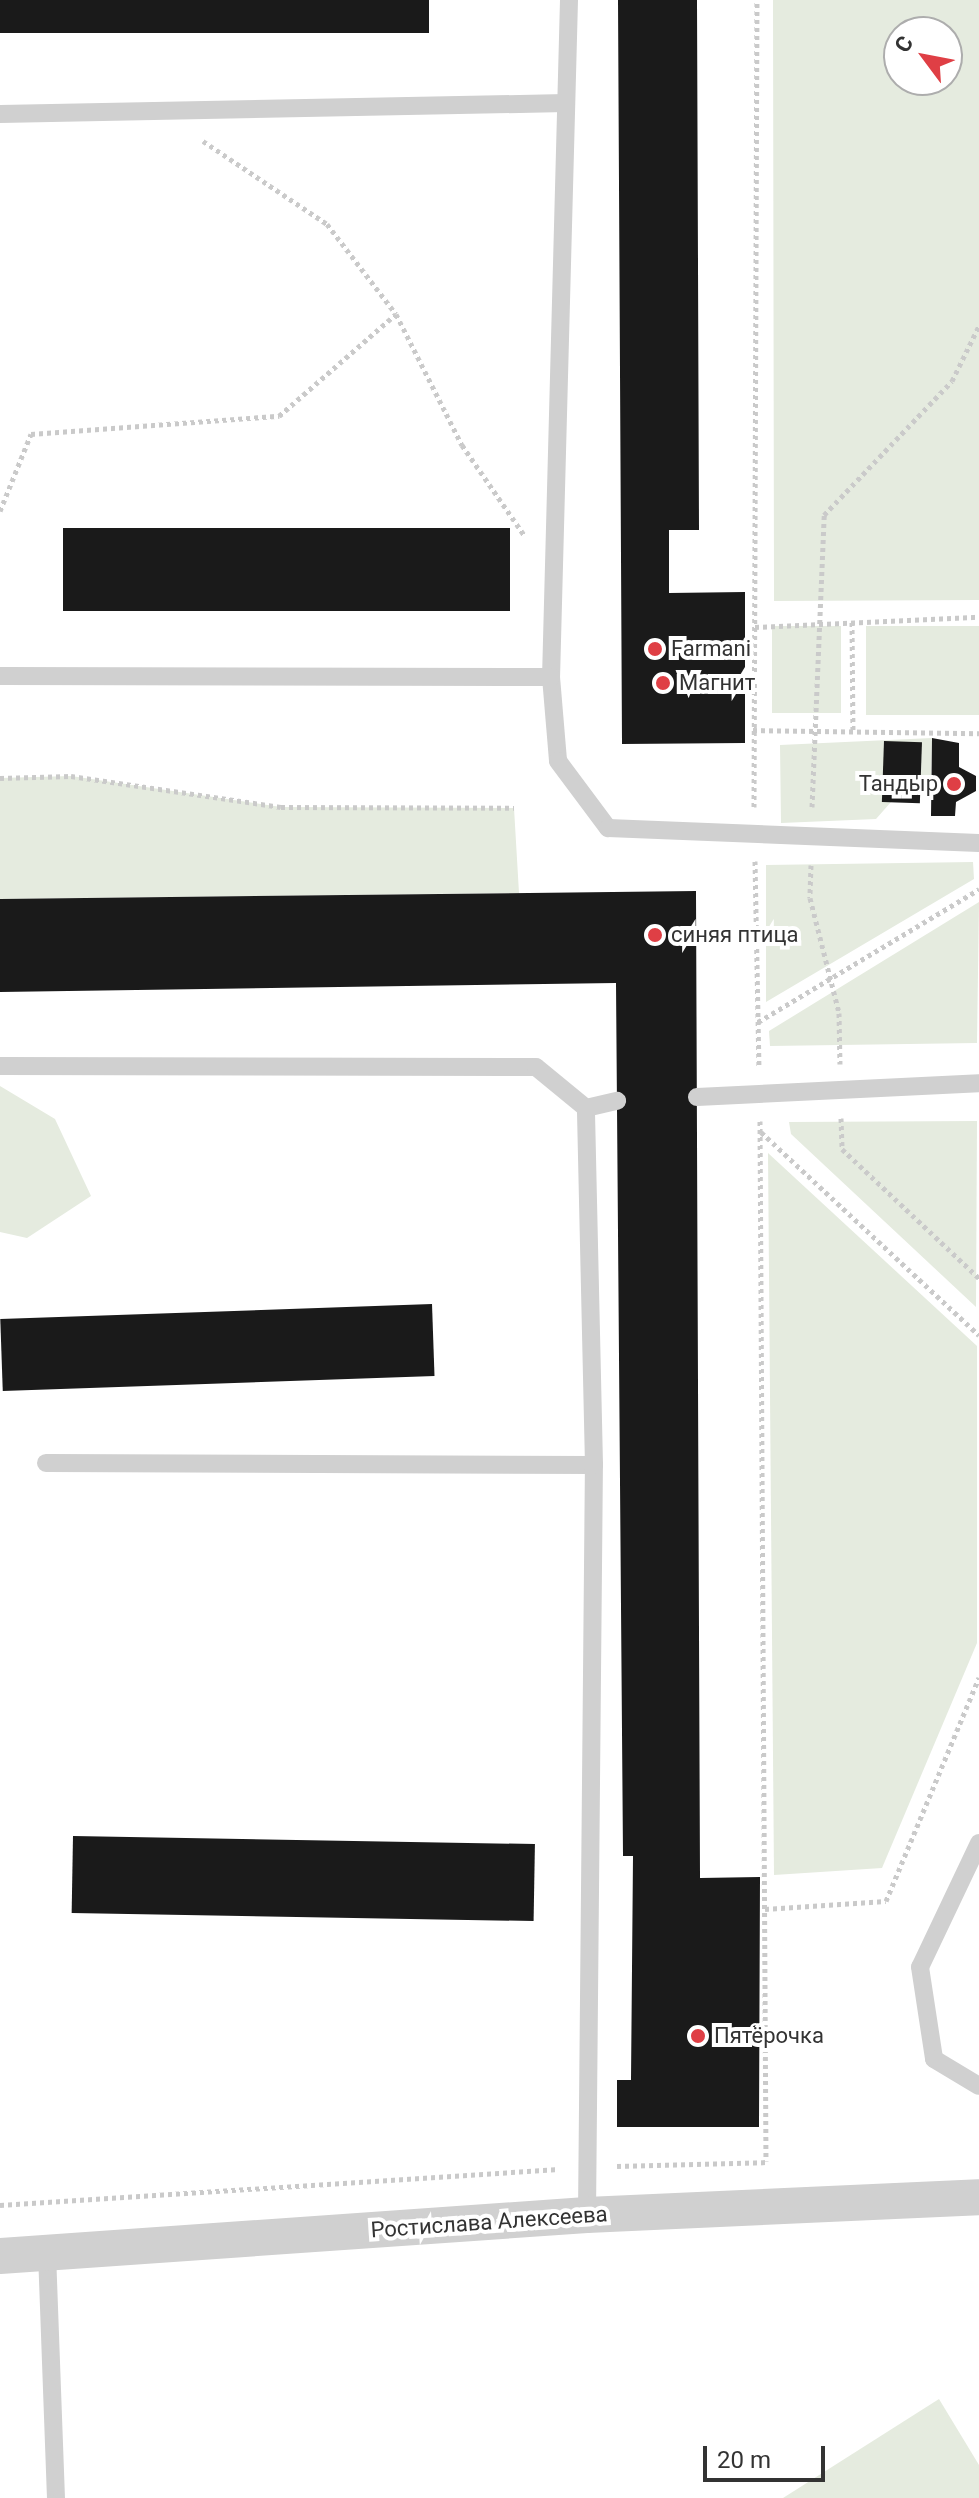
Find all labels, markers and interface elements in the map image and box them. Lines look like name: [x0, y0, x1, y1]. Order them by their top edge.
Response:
north arrow: [883, 16, 963, 96]
text: С: [890, 31, 918, 57]
place label: Farmani: [671, 636, 751, 662]
marker: Farmani: [646, 640, 664, 658]
place label: Магнит: [679, 670, 755, 696]
marker: Магнит: [654, 674, 672, 692]
place label: Тандыр: [859, 771, 938, 797]
marker: Тандыр: [945, 775, 963, 793]
place label: синяя птица: [671, 922, 798, 948]
marker: синяя птица: [646, 926, 664, 944]
place label: Пятёрочка: [714, 2023, 824, 2049]
marker: Пятёрочка: [689, 2027, 707, 2045]
street label: Ростислава Алексеева: [370, 2201, 608, 2243]
scale bar: [707, 2430, 829, 2480]
text: 20 m: [717, 2446, 771, 2474]

